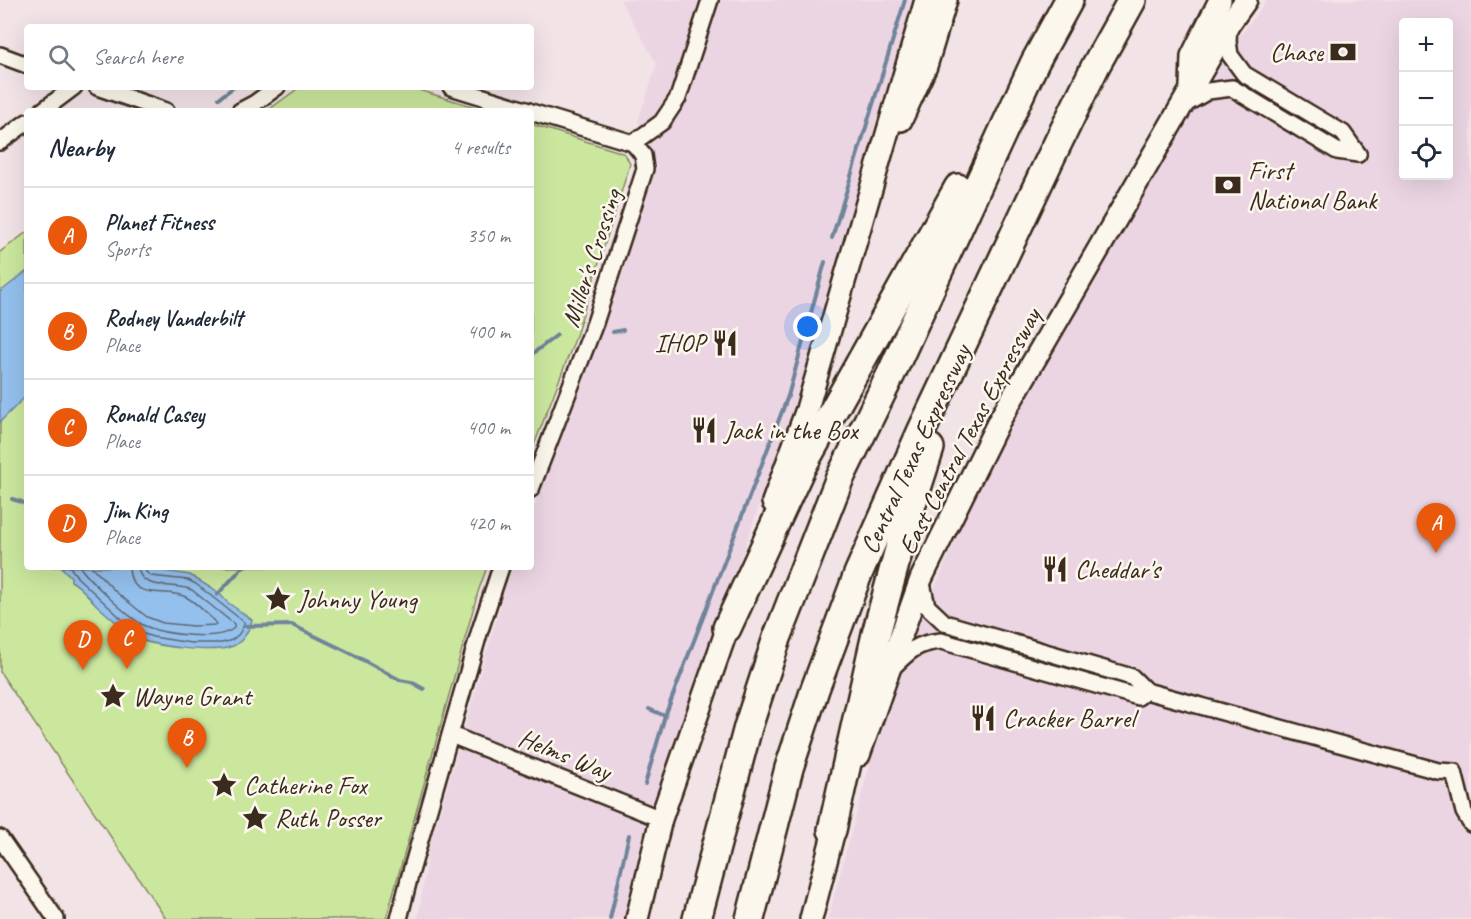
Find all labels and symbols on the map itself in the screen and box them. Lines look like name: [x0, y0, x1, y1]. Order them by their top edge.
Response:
place label: Chase: [1270, 36, 1325, 69]
bank icon: Chase: [1328, 37, 1358, 67]
place label: First National Bank: [1248, 154, 1378, 217]
bank icon: First National Bank: [1213, 170, 1243, 200]
street label: Miller's Crossing: [554, 183, 630, 331]
street label: East Central Texas Expressway: [891, 303, 1047, 559]
your location: [793, 312, 822, 341]
place label: IHOP: [655, 327, 708, 360]
restaurant icon: IHOP: [710, 328, 740, 358]
street label: Central Texas Expressway: [853, 340, 977, 558]
place label: Jack in the Box: [722, 414, 860, 447]
restaurant icon: Jack in the Box: [689, 415, 719, 445]
pin: A: [1416, 504, 1456, 553]
place label: Cheddar's: [1075, 553, 1162, 586]
restaurant icon: Cheddar's: [1040, 554, 1070, 584]
place label: Johnny Young: [296, 583, 419, 616]
place icon: Johnny Young: [263, 584, 293, 614]
pin: D: [64, 620, 103, 670]
pin: C: [108, 620, 146, 669]
place label: Wayne Grant: [133, 680, 254, 713]
place icon: Wayne Grant: [98, 681, 128, 711]
place label: Cracker Barrel: [1003, 702, 1139, 735]
restaurant icon: Cracker Barrel: [968, 703, 998, 733]
pin: B: [168, 718, 207, 768]
street label: Helms Way: [514, 721, 618, 789]
place label: Catherine Fox: [244, 769, 369, 802]
place icon: Catherine Fox: [209, 770, 239, 800]
place label: Ruth Posser: [275, 802, 383, 835]
place icon: Ruth Posser: [240, 803, 270, 833]

